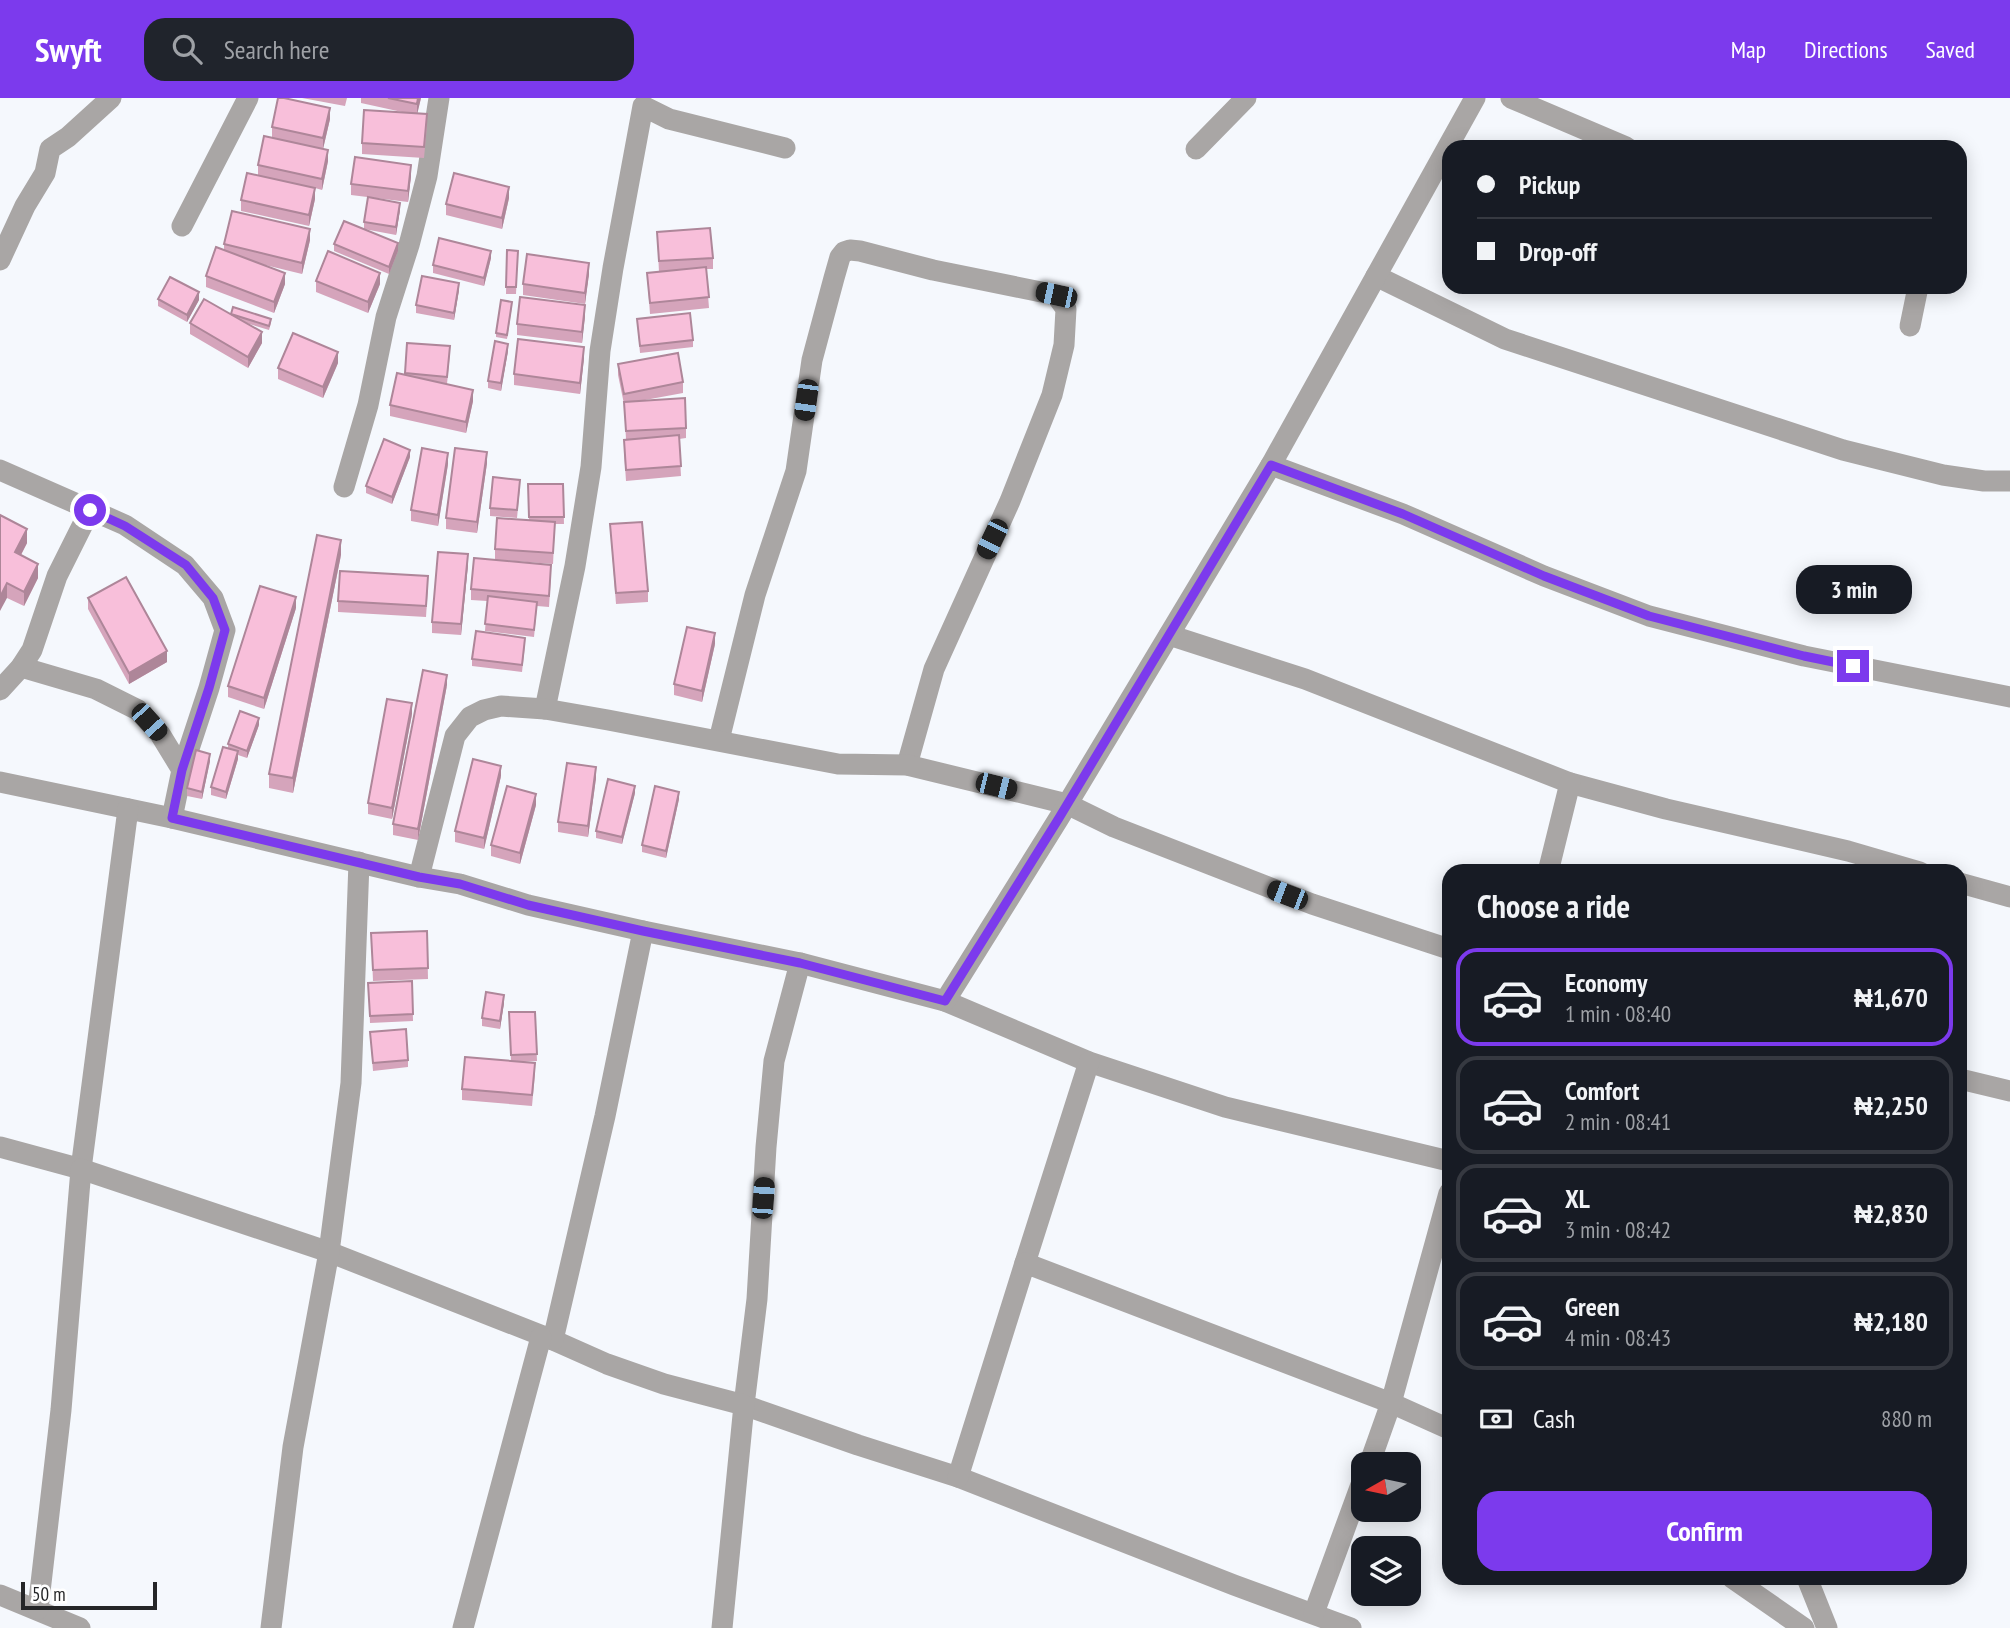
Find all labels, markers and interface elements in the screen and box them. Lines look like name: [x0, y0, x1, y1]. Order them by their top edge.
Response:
search box: [144, 18, 634, 81]
text: Swyft: [35, 28, 102, 71]
icon: search: [168, 30, 206, 68]
text: Search here: [224, 33, 329, 66]
text: Map: [1731, 34, 1766, 65]
text: Directions: [1804, 34, 1888, 65]
text: Saved: [1926, 34, 1975, 65]
text: Pickup: [1519, 168, 1580, 201]
text: Drop-off: [1519, 235, 1597, 268]
car: [1034, 280, 1079, 310]
car: [793, 378, 820, 422]
route start: [74, 494, 106, 526]
car: [974, 516, 1011, 562]
callout: 3 min: [1795, 564, 1911, 614]
text: 3 min: [1831, 575, 1877, 604]
route end: [1837, 650, 1869, 682]
car: [128, 699, 171, 745]
car: [974, 771, 1019, 801]
car: [1264, 878, 1311, 912]
text: Choose a ride: [1477, 885, 1630, 927]
icon: car: [1481, 966, 1544, 1029]
text: Economy: [1565, 966, 1647, 999]
text: ₦1,670: [1854, 981, 1928, 1014]
text: 1 min · 08:40: [1565, 999, 1671, 1028]
icon: car: [1481, 1074, 1544, 1137]
text: Comfort: [1565, 1074, 1639, 1107]
text: ₦2,250: [1854, 1089, 1928, 1122]
text: 2 min · 08:41: [1565, 1107, 1671, 1136]
car: [752, 1176, 775, 1220]
icon: car: [1481, 1182, 1544, 1245]
text: XL: [1565, 1182, 1590, 1215]
text: ₦2,830: [1854, 1197, 1928, 1230]
text: 3 min · 08:42: [1565, 1215, 1671, 1244]
icon: car: [1481, 1290, 1544, 1353]
text: Green: [1565, 1290, 1620, 1323]
text: ₦2,180: [1854, 1305, 1928, 1338]
text: 4 min · 08:43: [1565, 1323, 1671, 1352]
icon: cash: [1477, 1400, 1515, 1438]
text: Cash: [1533, 1402, 1575, 1435]
text: 880 m: [1881, 1404, 1932, 1433]
north arrow: [1351, 1452, 1421, 1522]
map controls: [1351, 1452, 1421, 1606]
button: Confirm: [1477, 1491, 1932, 1571]
button: layers: [1351, 1536, 1421, 1606]
scale bar: [21, 1579, 158, 1611]
text: 50 m: [32, 1582, 66, 1606]

